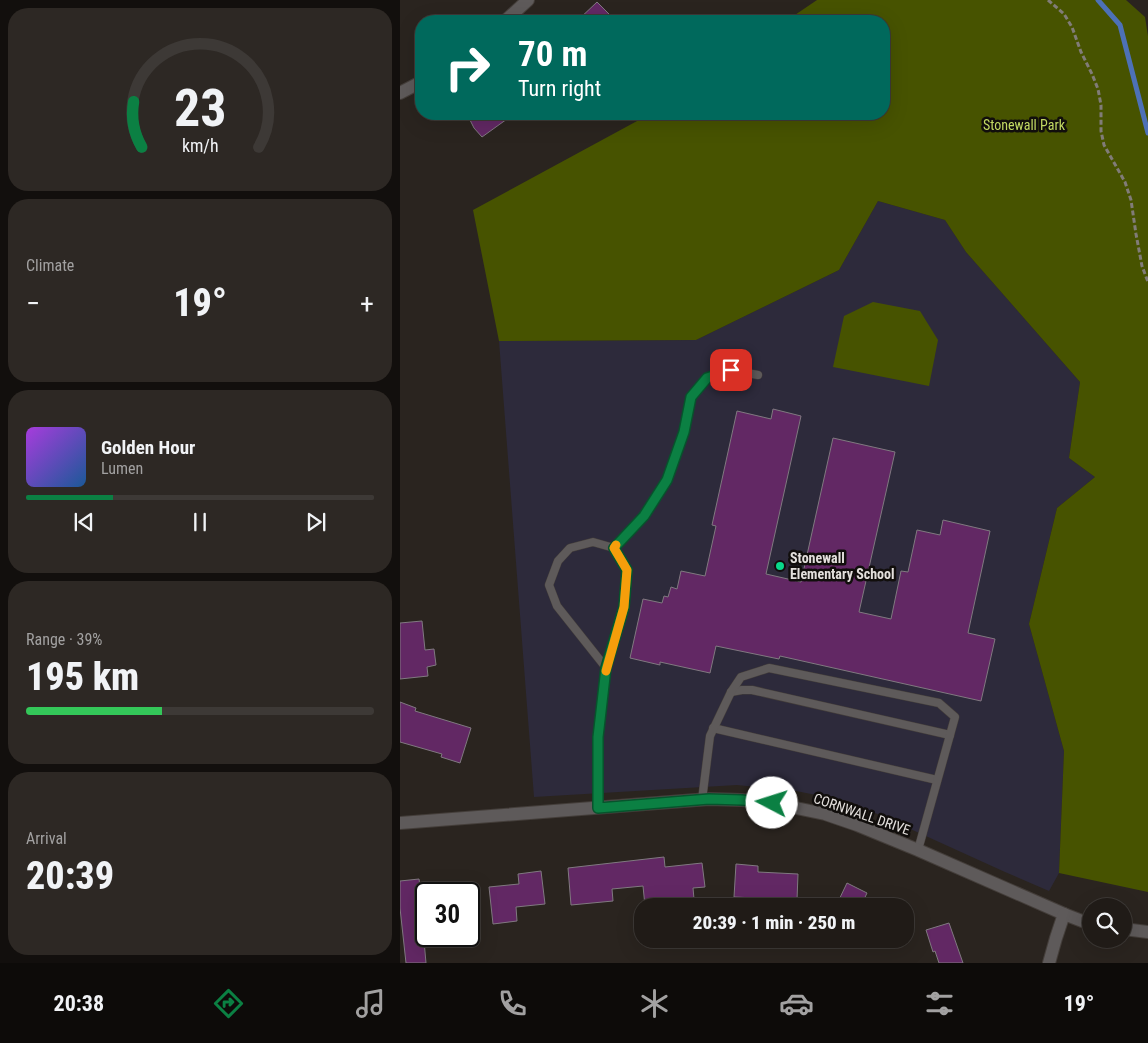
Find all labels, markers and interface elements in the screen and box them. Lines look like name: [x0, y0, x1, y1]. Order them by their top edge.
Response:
text: 70 m: [518, 34, 587, 75]
icon: right: [435, 35, 500, 100]
text: Turn right: [518, 76, 601, 101]
text: 23: [174, 78, 226, 139]
park label: Stonewall Park: [983, 117, 1066, 133]
text: km/h: [182, 135, 218, 156]
text: Climate: [26, 256, 74, 275]
text: 19°: [173, 281, 227, 325]
text: −: [26, 287, 40, 320]
text: +: [360, 287, 374, 320]
pin: [710, 349, 752, 391]
icon: arrive: [717, 356, 745, 384]
text: Golden Hour: [101, 436, 195, 459]
text: Lumen: [101, 459, 143, 478]
icon: previous: [70, 508, 98, 536]
icon: pause: [186, 508, 214, 536]
icon: next: [302, 508, 330, 536]
place label: Stonewall Elementary School: [790, 550, 895, 582]
marker: Stonewall Elementary School: [774, 560, 786, 572]
text: Range · 39%: [26, 630, 102, 649]
text: 195 km: [26, 655, 139, 699]
position arrow: [745, 776, 797, 828]
street label: CORNWALL DRIVE: [812, 790, 912, 838]
text: Arrival: [26, 829, 67, 848]
text: 20:39: [26, 854, 114, 898]
speed limit sign: 30: [415, 882, 480, 947]
map controls: [1082, 898, 1132, 948]
button: search: [1082, 898, 1132, 948]
text: 20:39 · 1 min · 250 m: [693, 911, 855, 934]
icon: directions: [211, 986, 246, 1021]
icon: music: [353, 986, 388, 1021]
icon: phone: [495, 986, 530, 1021]
icon: climate: [637, 986, 672, 1021]
icon: car: [779, 986, 814, 1021]
icon: filters: [922, 986, 957, 1021]
text: 20:38: [54, 991, 104, 1016]
text: 19°: [1064, 991, 1094, 1016]

